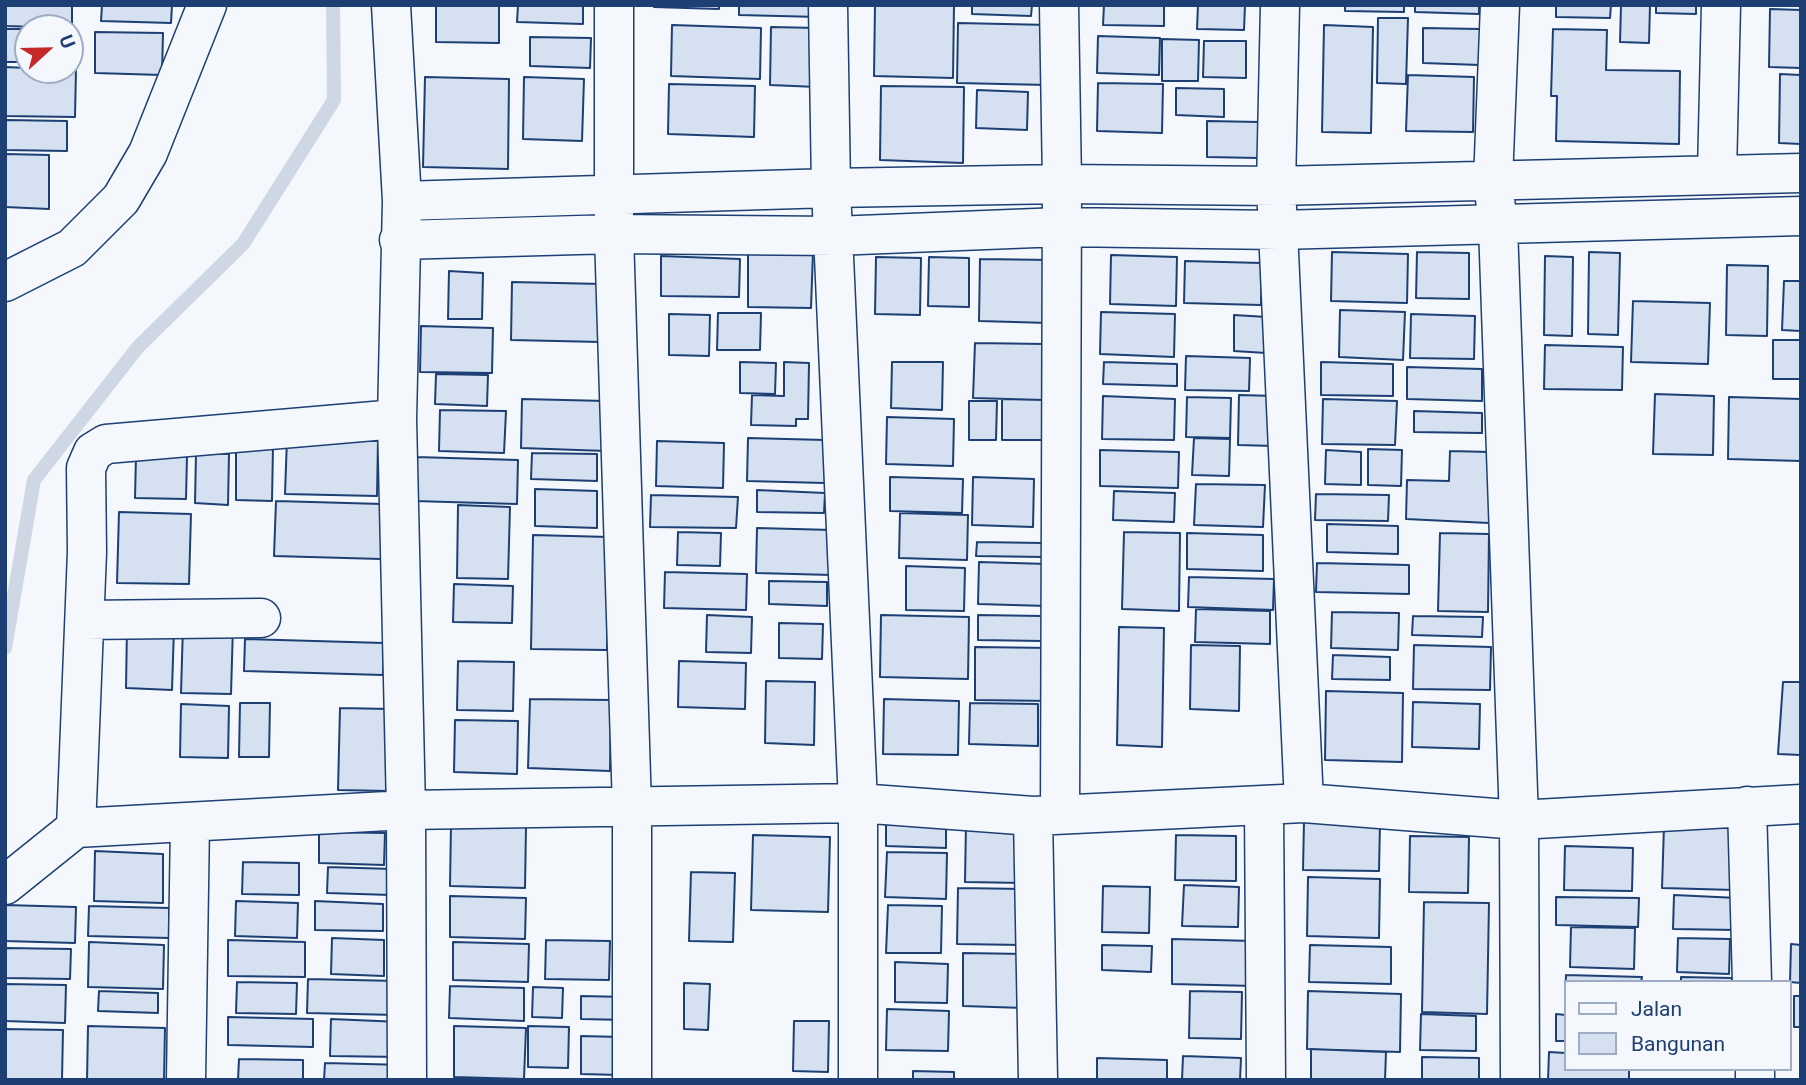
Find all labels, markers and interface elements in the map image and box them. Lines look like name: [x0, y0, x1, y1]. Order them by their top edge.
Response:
north arrow: [14, 14, 84, 84]
text: U: [54, 32, 80, 52]
legend: [1564, 980, 1792, 1071]
text: Jalan: [1631, 997, 1682, 1021]
text: Bangunan: [1631, 1032, 1725, 1056]

